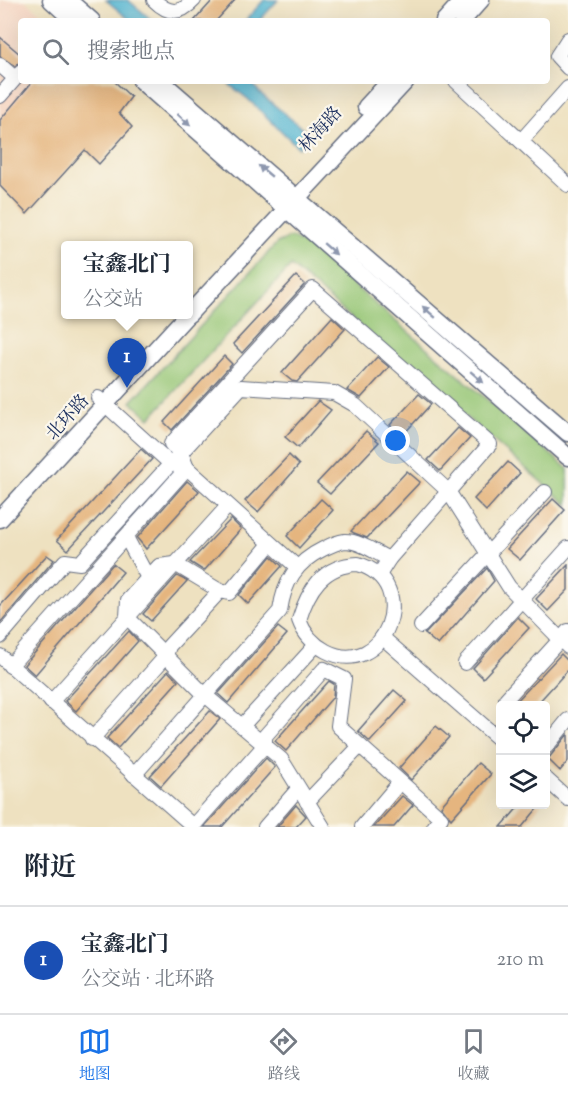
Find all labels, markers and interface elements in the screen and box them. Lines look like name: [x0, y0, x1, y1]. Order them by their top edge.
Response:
search box: [18, 18, 550, 84]
icon: search: [39, 35, 72, 68]
text: 搜索地点: [87, 37, 175, 69]
street label: 林海路: [294, 102, 349, 159]
one-way arrow: [176, 113, 191, 126]
one-way arrow: [258, 165, 273, 178]
popup: [61, 241, 193, 319]
one-way arrow: [322, 242, 337, 255]
text: 宝鑫北门: [83, 250, 171, 282]
text: 公交站: [83, 286, 143, 315]
one-way arrow: [422, 306, 437, 319]
pin: 1: [108, 338, 146, 388]
one-way arrow: [469, 371, 485, 384]
street label: 北环路: [41, 390, 96, 447]
your location: [381, 426, 410, 455]
map controls: [496, 701, 550, 809]
button: locate: [496, 701, 550, 755]
button: layers: [496, 755, 550, 809]
text: 附近: [24, 850, 76, 887]
text: 宝鑫北门: [81, 930, 169, 962]
text: 1: [40, 946, 47, 975]
text: 210 m: [497, 946, 544, 975]
text: 公交站 · 北环路: [81, 966, 215, 995]
tab: 地图: [78, 1025, 111, 1087]
tab: 路线: [267, 1025, 300, 1087]
tab: 收藏: [457, 1025, 490, 1087]

